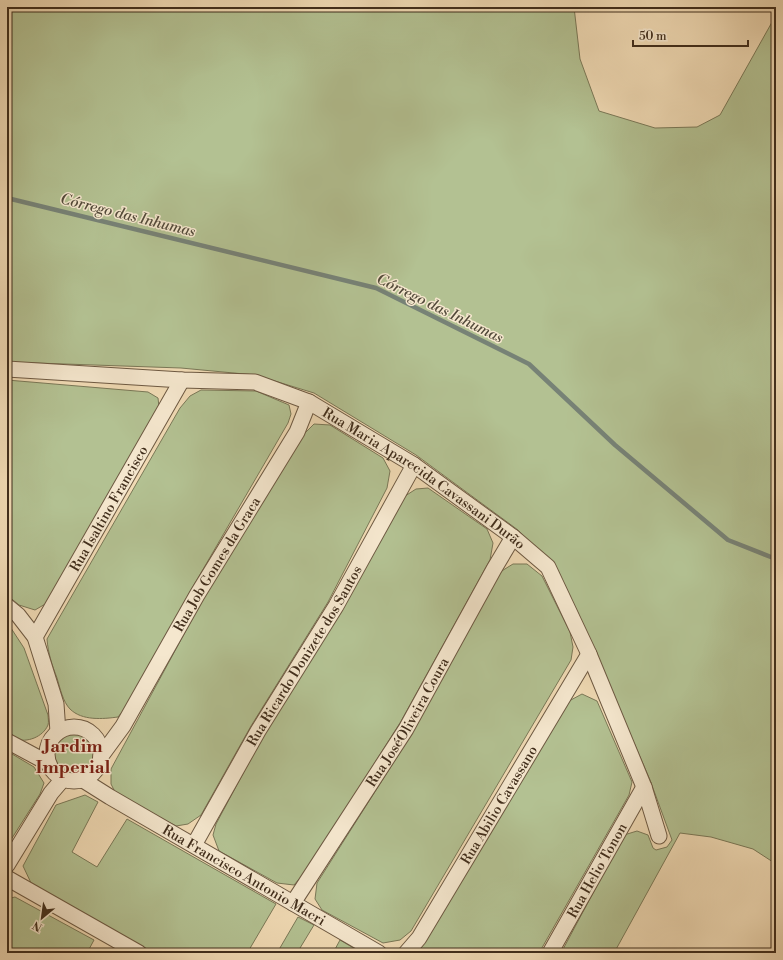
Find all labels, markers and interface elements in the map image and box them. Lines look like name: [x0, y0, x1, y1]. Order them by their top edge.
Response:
scale bar: [633, 22, 748, 48]
text: 50 m: [639, 29, 667, 44]
water label: Córrego das Inhumas: [58, 190, 198, 242]
water label: Córrego das Inhumas: [373, 270, 507, 348]
street label: Rua Maria Aparecida Cavassani Durão: [319, 404, 529, 554]
street label: Rua Isaltino Francisco: [66, 443, 153, 575]
street label: Rua Job Gomes da Graca: [170, 493, 265, 636]
street label: Rua Ricardo Donizete dos Santos: [243, 563, 367, 750]
street label: Rua JoséOliveira Coura: [363, 654, 454, 791]
district label: Jardim Imperial: [35, 735, 111, 779]
street label: Rua Abilio Cavassano: [457, 743, 542, 868]
street label: Rua Helio Tonon: [564, 819, 632, 922]
street label: Rua Francisco Antonio Macri: [159, 821, 329, 930]
north arrow: [22, 898, 62, 938]
text: N: [30, 917, 45, 934]

